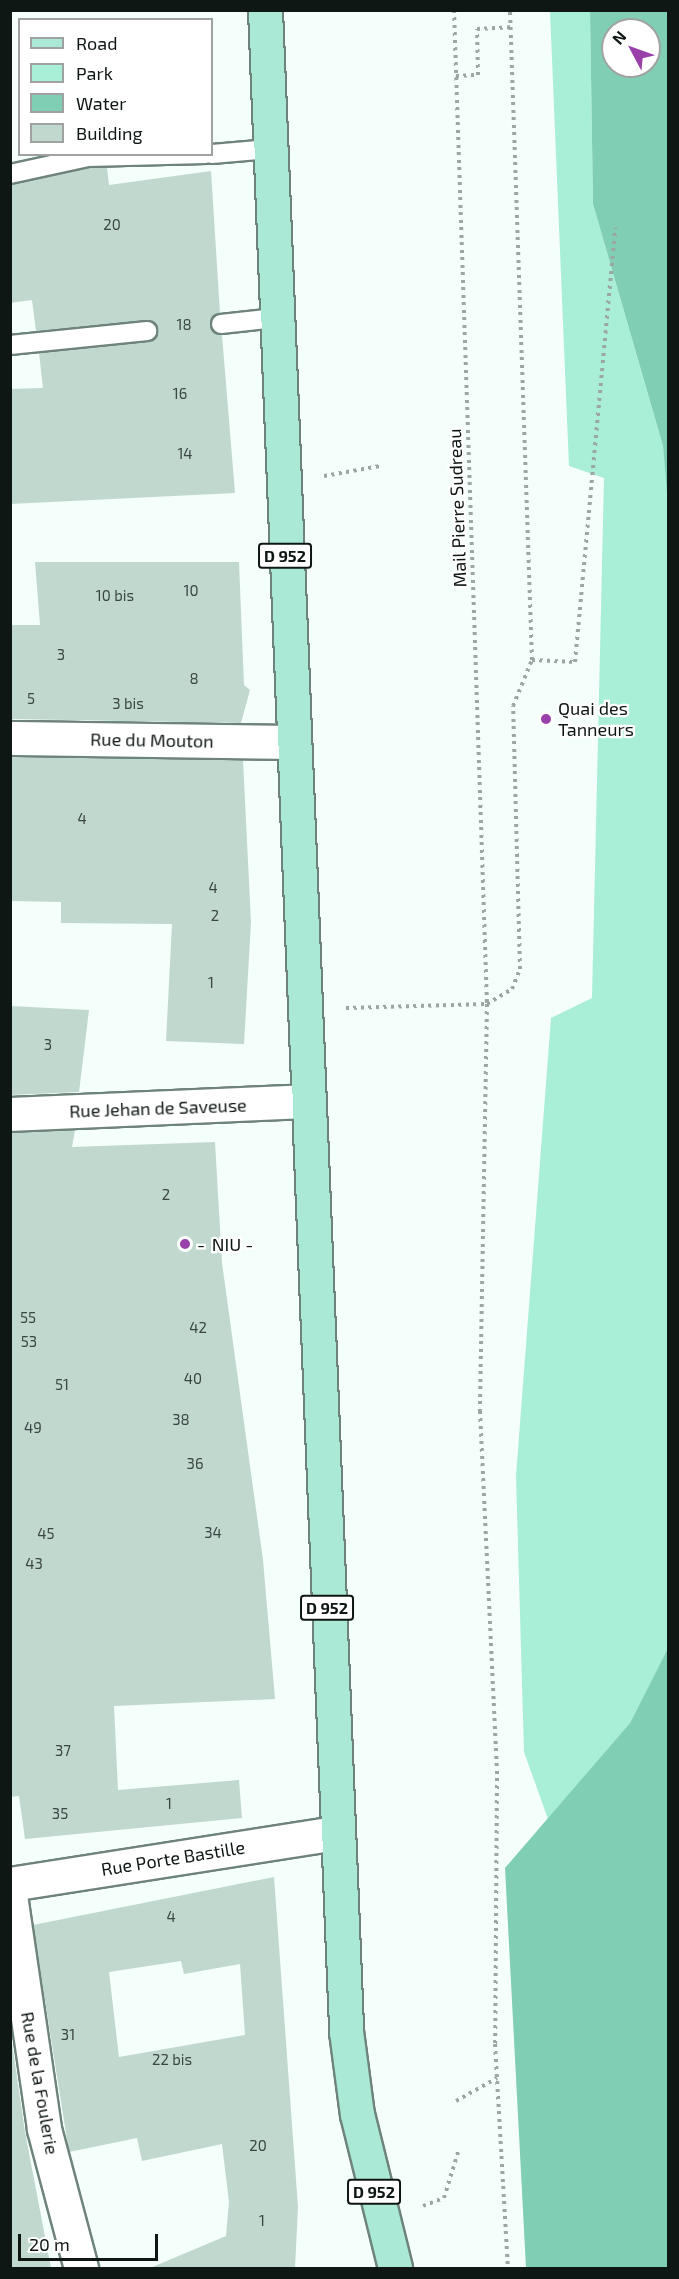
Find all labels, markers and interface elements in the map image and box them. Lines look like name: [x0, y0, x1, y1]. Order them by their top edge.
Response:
legend: [18, 18, 213, 156]
north arrow: [601, 18, 661, 78]
text: N: [608, 27, 630, 48]
text: Road: [76, 32, 117, 54]
text: Park: [76, 62, 113, 84]
text: Water: [76, 92, 126, 114]
text: Building: [76, 122, 143, 144]
house number: 20: [103, 216, 121, 234]
house number: 18: [176, 316, 192, 334]
house number: 16: [173, 385, 187, 403]
street label: Mail Pierre Sudreau: [443, 428, 471, 588]
house number: 14: [177, 445, 193, 463]
road number: D 952: [258, 543, 312, 569]
house number: 10: [183, 582, 199, 600]
house number: 10 bis: [96, 587, 134, 605]
house number: 3: [57, 646, 65, 664]
house number: 8: [189, 670, 199, 688]
house number: 5: [27, 690, 35, 708]
house number: 3 bis: [112, 695, 144, 713]
place label: Quai des Tanneurs: [558, 698, 634, 740]
marker: Quai des Tanneurs: [539, 712, 553, 726]
street label: Rue du Mouton: [90, 728, 214, 752]
house number: 4: [77, 810, 87, 828]
house number: 4: [208, 879, 218, 897]
house number: 2: [211, 907, 219, 925]
house number: 1: [208, 974, 214, 992]
house number: 3: [44, 1036, 52, 1054]
street label: Rue Jehan de Saveuse: [69, 1094, 247, 1122]
house number: 2: [162, 1186, 170, 1204]
place label: ‑ NIU ‑: [197, 1233, 256, 1255]
marker: ‑ NIU ‑: [178, 1237, 192, 1251]
house number: 55: [20, 1309, 36, 1327]
house number: 42: [189, 1319, 207, 1337]
house number: 53: [21, 1333, 37, 1351]
house number: 40: [184, 1370, 202, 1388]
house number: 51: [55, 1376, 69, 1394]
house number: 38: [172, 1411, 190, 1429]
house number: 49: [24, 1419, 42, 1437]
house number: 36: [187, 1455, 203, 1473]
house number: 34: [204, 1524, 222, 1542]
house number: 45: [37, 1525, 55, 1543]
house number: 43: [25, 1555, 43, 1573]
road number: D 952: [300, 1595, 354, 1621]
house number: 37: [55, 1742, 71, 1760]
house number: 1: [166, 1795, 172, 1813]
house number: 35: [52, 1805, 68, 1823]
street label: Rue Porte Bastille: [99, 1836, 247, 1880]
house number: 4: [166, 1908, 176, 1926]
street label: Rue de la Foulerie: [17, 2010, 63, 2156]
house number: 31: [61, 2026, 75, 2044]
house number: 22 bis: [152, 2051, 192, 2069]
house number: 20: [249, 2137, 267, 2155]
road number: D 952: [347, 2179, 401, 2205]
house number: 1: [259, 2212, 265, 2230]
scale bar: [21, 2222, 160, 2260]
text: 20 m: [29, 2233, 70, 2255]

